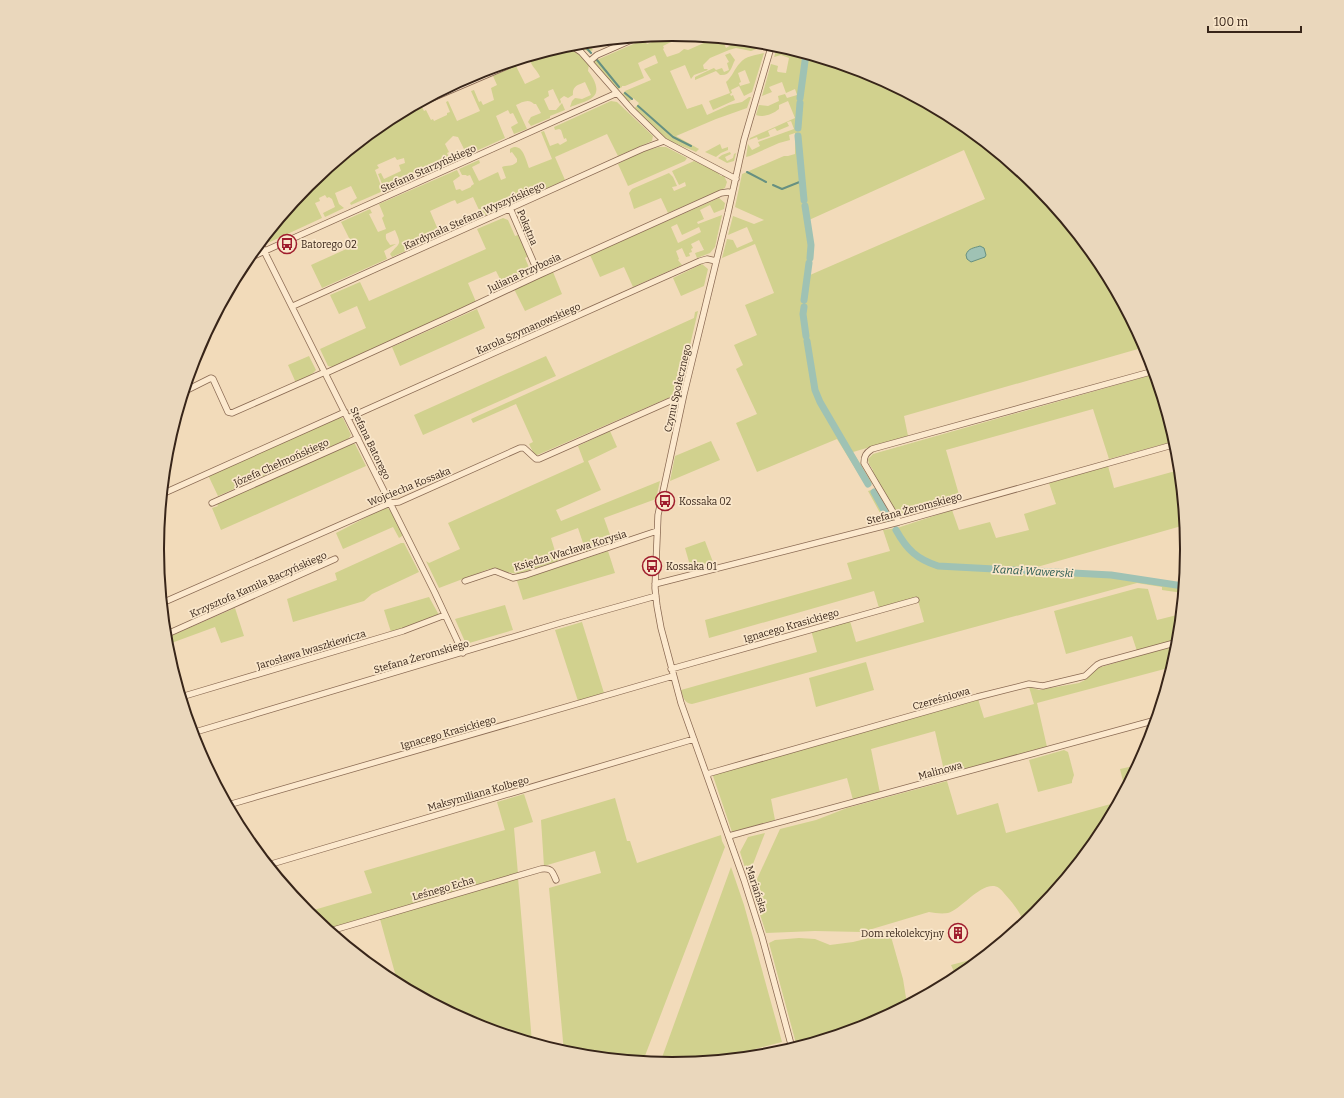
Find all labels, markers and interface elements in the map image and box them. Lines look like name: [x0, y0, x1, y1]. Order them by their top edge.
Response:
scale bar: [1208, 8, 1301, 34]
text: 100 m: [1214, 15, 1249, 29]
street label: Stefana Starzyńskiego: [379, 141, 478, 195]
street label: Kardynała Stefana Wyszyńskiego: [402, 178, 547, 253]
street label: Pokątna: [514, 208, 540, 248]
bus stop icon: Batorego 02: [276, 233, 298, 255]
place label: Batorego 02: [301, 239, 357, 251]
street label: Juliana Przybosia: [485, 251, 563, 295]
street label: Karola Szymanowskiego: [474, 300, 583, 357]
street label: Czynu Społecznego: [662, 343, 694, 433]
street label: Stefana Batorego: [347, 405, 393, 482]
street label: Józefa Chełmońskiego: [231, 436, 331, 490]
street label: Wojciecha Kossaka: [366, 465, 453, 509]
street label: Stefana Żeromskiego: [865, 488, 964, 528]
bus stop icon: Kossaka 02: [654, 490, 676, 512]
place label: Kossaka 02: [679, 496, 731, 508]
street label: Księdza Wacława Korysia: [513, 528, 629, 574]
street label: Krzysztofa Kamila Baczyńskiego: [188, 548, 329, 621]
bus stop icon: Kossaka 01: [641, 555, 663, 577]
place label: Kossaka 01: [666, 561, 717, 573]
water label: Kanał Wawerski: [992, 563, 1074, 580]
street label: Ignacego Krasickiego: [742, 607, 841, 645]
street label: Jarosława Iwaszkiewicza: [254, 627, 368, 673]
street label: Stefana Żeromskiego: [372, 636, 470, 676]
street label: Czereśniowa: [911, 685, 972, 713]
street label: Ignacego Krasickiego: [399, 714, 498, 752]
street label: Malinowa: [917, 759, 964, 783]
street label: Maksymiliana Kolbego: [426, 774, 530, 814]
street label: Mariańska: [743, 864, 770, 915]
street label: Leśnego Echa: [411, 874, 476, 903]
building icon: Dom rekolekcyjny: [947, 922, 969, 944]
place label: Dom rekolekcyjny: [861, 928, 945, 940]

